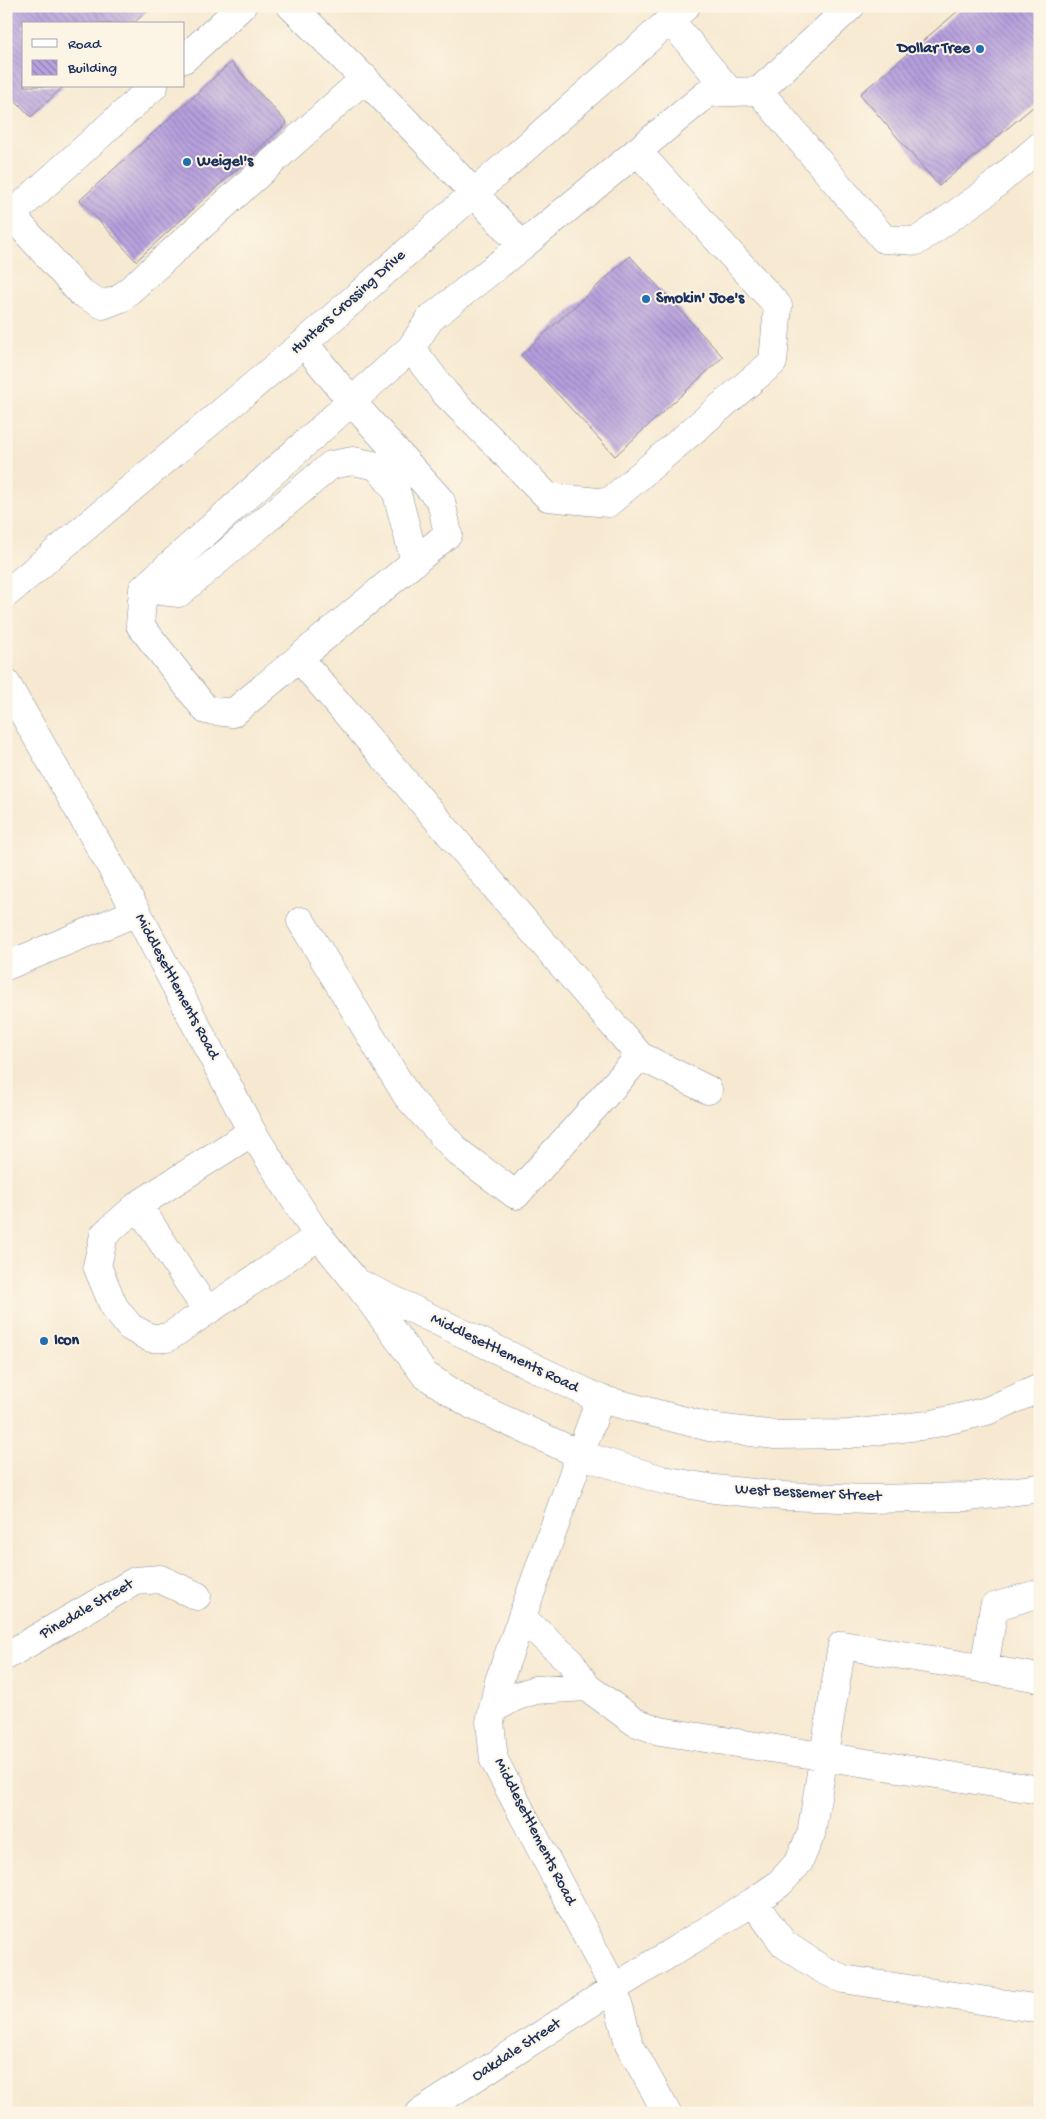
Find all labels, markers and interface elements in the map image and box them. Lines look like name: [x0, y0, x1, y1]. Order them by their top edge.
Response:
legend: [22, 22, 185, 88]
text: Road: [68, 36, 102, 54]
place label: Dollar Tree: [896, 40, 971, 59]
marker: Dollar Tree: [974, 43, 986, 55]
text: Building: [67, 60, 117, 78]
place label: Weigel's: [196, 153, 254, 172]
marker: Weigel's: [181, 156, 193, 168]
street label: Hunters Crossing Drive: [288, 246, 411, 359]
place label: Smokin' Joe's: [656, 290, 745, 309]
marker: Smokin' Joe's: [640, 293, 652, 305]
street label: Middlesettlements Road: [129, 911, 223, 1065]
street label: Middlesettlements Road: [427, 1310, 583, 1399]
place label: Icon: [54, 1332, 80, 1351]
marker: Icon: [38, 1335, 50, 1347]
street label: West Bessemer Street: [734, 1481, 883, 1507]
street label: Pinedale Street: [36, 1575, 138, 1645]
street label: Middlesettlements Road: [489, 1755, 580, 1910]
street label: Oakdale Street: [469, 2014, 566, 2087]

